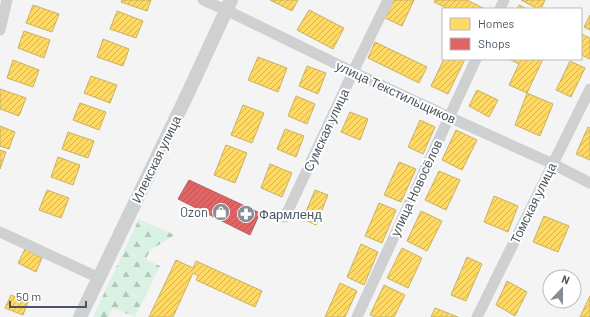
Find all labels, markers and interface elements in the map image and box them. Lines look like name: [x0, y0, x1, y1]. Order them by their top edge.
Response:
legend: [442, 8, 582, 60]
text: Homes: [478, 16, 515, 30]
text: Shops: [478, 36, 511, 50]
street label: улица Текстильщиков: [333, 57, 459, 127]
street label: Сумская улица: [300, 85, 353, 174]
street label: Илекская улица: [128, 112, 184, 205]
street label: улица Новосёлов: [387, 137, 445, 239]
street label: Томская улица: [506, 159, 560, 246]
shop icon: Ozon: [211, 202, 231, 222]
place label: Ozon: [180, 204, 208, 220]
pharmacy icon: Фармленд: [236, 204, 256, 224]
place label: Фармленд: [259, 206, 322, 222]
north arrow: [542, 269, 582, 309]
text: N: [560, 272, 572, 287]
scale bar: [10, 283, 86, 309]
text: 50 m: [16, 289, 41, 303]

